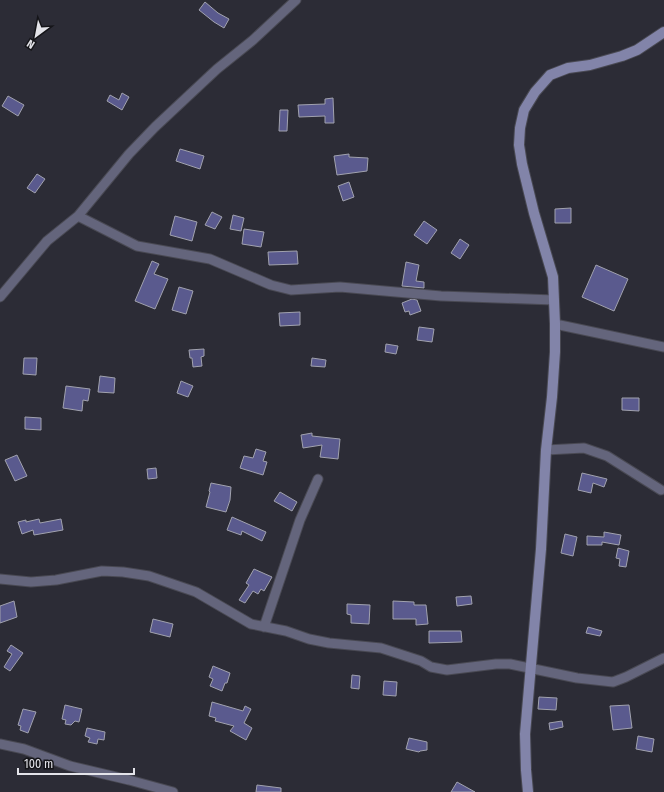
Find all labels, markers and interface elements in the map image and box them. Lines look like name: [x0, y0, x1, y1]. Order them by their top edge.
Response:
north arrow: [16, 16, 56, 56]
text: N: [25, 37, 37, 51]
scale bar: [18, 750, 134, 776]
text: 100 m: [24, 757, 53, 771]

